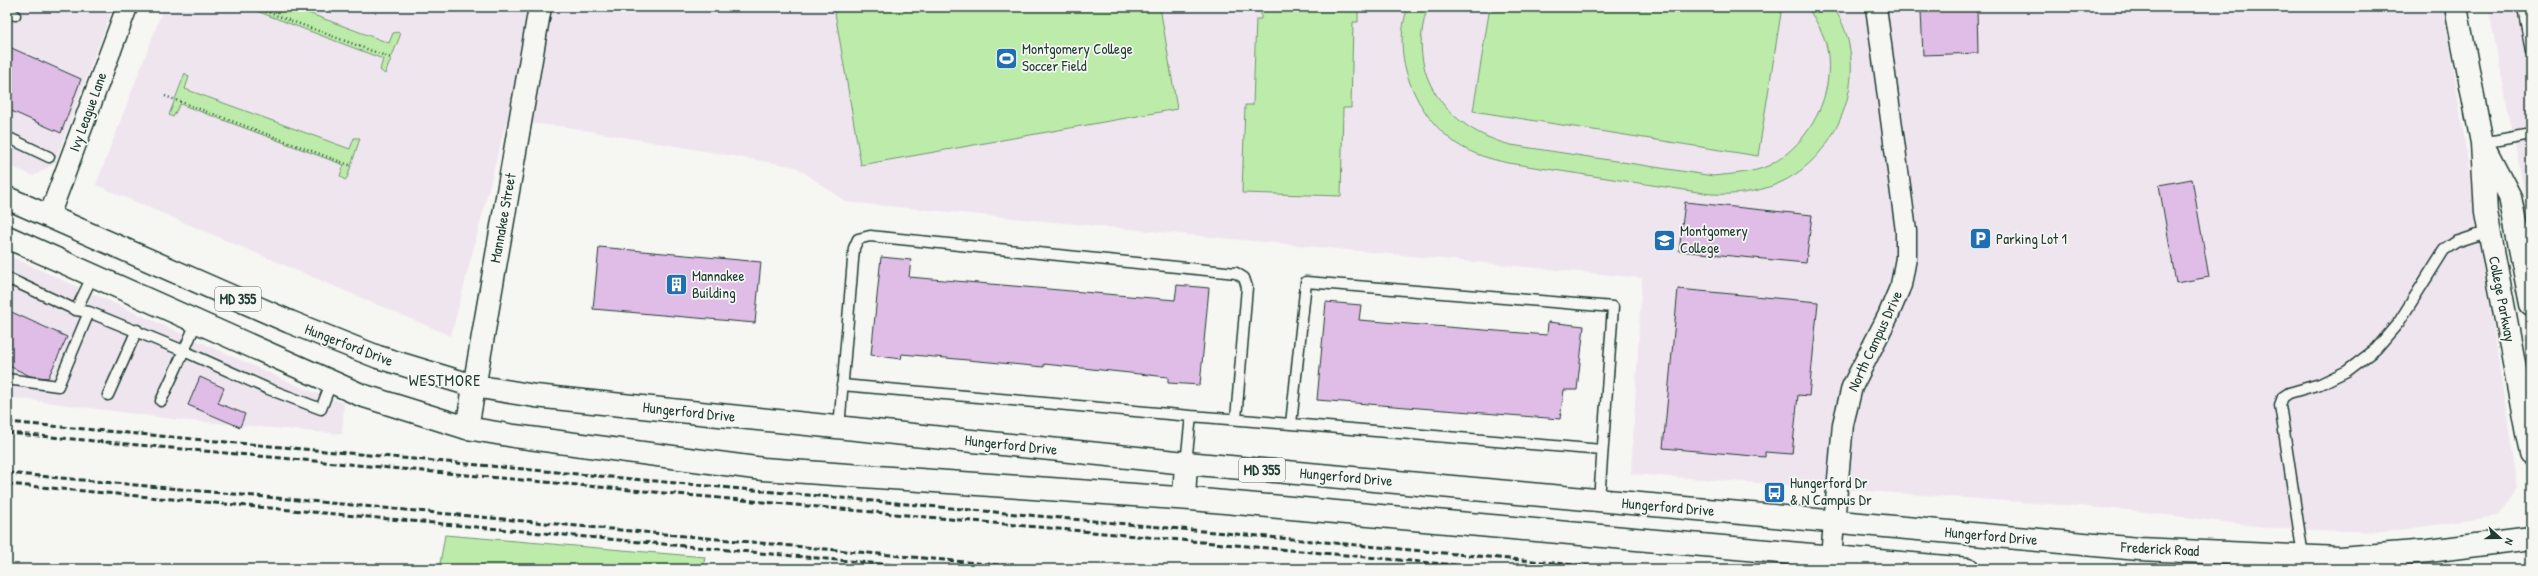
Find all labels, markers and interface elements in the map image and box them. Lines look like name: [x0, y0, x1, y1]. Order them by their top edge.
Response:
place label: Montgomery College Soccer Field: [1022, 38, 1133, 76]
sports icon: Montgomery College Soccer Field: [993, 45, 1019, 71]
street label: Ivy League Lane: [63, 69, 112, 154]
street label: Mannakee Street: [484, 171, 521, 264]
place label: Montgomery College: [1680, 220, 1748, 258]
parking icon: Parking Lot 1: [1967, 226, 1993, 252]
school or university icon: Montgomery College: [1652, 227, 1678, 253]
place label: Parking Lot 1: [1996, 228, 2067, 249]
street label: College Parkway: [2484, 254, 2521, 344]
place label: Mannakee Building: [692, 265, 744, 303]
building icon: Mannakee Building: [664, 272, 690, 298]
road number: MD 355: [215, 287, 261, 311]
street label: North Campus Drive: [1842, 287, 1907, 395]
street label: Hungerford Drive: [302, 318, 396, 371]
district label: WESTMORE: [409, 369, 481, 391]
street label: Hungerford Drive: [642, 396, 736, 427]
street label: Hungerford Drive: [964, 429, 1058, 460]
road number: MD 355: [1239, 458, 1285, 482]
street label: Hungerford Drive: [1299, 462, 1393, 491]
place label: Hungerford Dr & N Campus Dr: [1790, 472, 1872, 510]
bus stop icon: Hungerford Dr & N Campus Dr: [1762, 479, 1788, 505]
street label: Hungerford Drive: [1621, 492, 1715, 521]
north arrow: [2480, 518, 2520, 558]
street label: Hungerford Drive: [1944, 521, 2038, 550]
street label: Frederick Road: [2119, 536, 2200, 561]
text: N: [2502, 536, 2517, 547]

